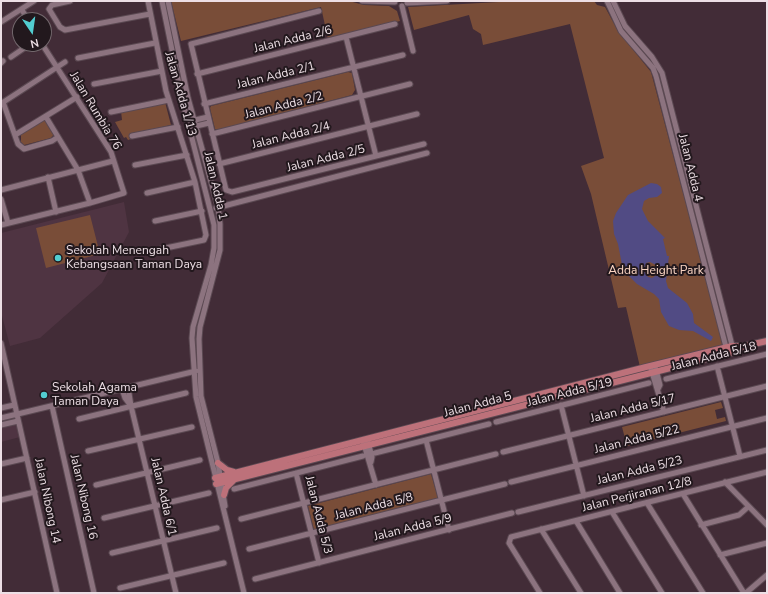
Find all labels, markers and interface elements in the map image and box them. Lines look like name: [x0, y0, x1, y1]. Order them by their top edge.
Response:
north arrow: [12, 12, 52, 52]
street label: Jalan Adda 2/6: [252, 23, 334, 57]
text: N: [29, 35, 40, 51]
street label: Jalan Adda 1/13: [161, 50, 199, 138]
street label: Jalan Adda 2/1: [235, 59, 317, 93]
street label: Jalan Rumbia 76: [66, 69, 124, 153]
street label: Jalan Adda 2/2: [243, 89, 325, 123]
street label: Jalan Adda 2/4: [250, 119, 332, 153]
street label: Jalan Adda 4: [675, 133, 705, 203]
street label: Jalan Adda 2/5: [285, 142, 367, 176]
street label: Jalan Adda 1: [200, 151, 230, 221]
place label: Sekolah Menengah Kebangsaan Taman Daya: [66, 244, 202, 272]
marker: Sekolah Menengah Kebangsaan Taman Daya: [53, 253, 63, 263]
park label: Adda Height Park: [608, 264, 704, 278]
street label: Jalan Adda 5/18: [670, 339, 758, 375]
street label: Jalan Adda 5/19: [526, 375, 614, 411]
place label: Sekolah Agama Taman Daya: [52, 381, 137, 409]
street label: Jalan Adda 5: [443, 389, 513, 421]
marker: Sekolah Agama Taman Daya: [39, 390, 49, 400]
street label: Jalan Adda 5/17: [589, 391, 677, 427]
street label: Jalan Adda 5/22: [593, 422, 681, 458]
street label: Jalan Nibong 16: [66, 453, 100, 541]
street label: Jalan Adda 5/23: [596, 453, 684, 489]
street label: Jalan Adda 6/1: [147, 456, 179, 538]
street label: Jalan Nibong 14: [31, 457, 63, 545]
street label: Jalan Adda 5/3: [301, 474, 335, 556]
street label: Jalan Perjiranan 12/8: [581, 474, 693, 516]
street label: Jalan Adda 5/8: [333, 490, 415, 524]
street label: Jalan Adda 5/9: [372, 511, 454, 545]

